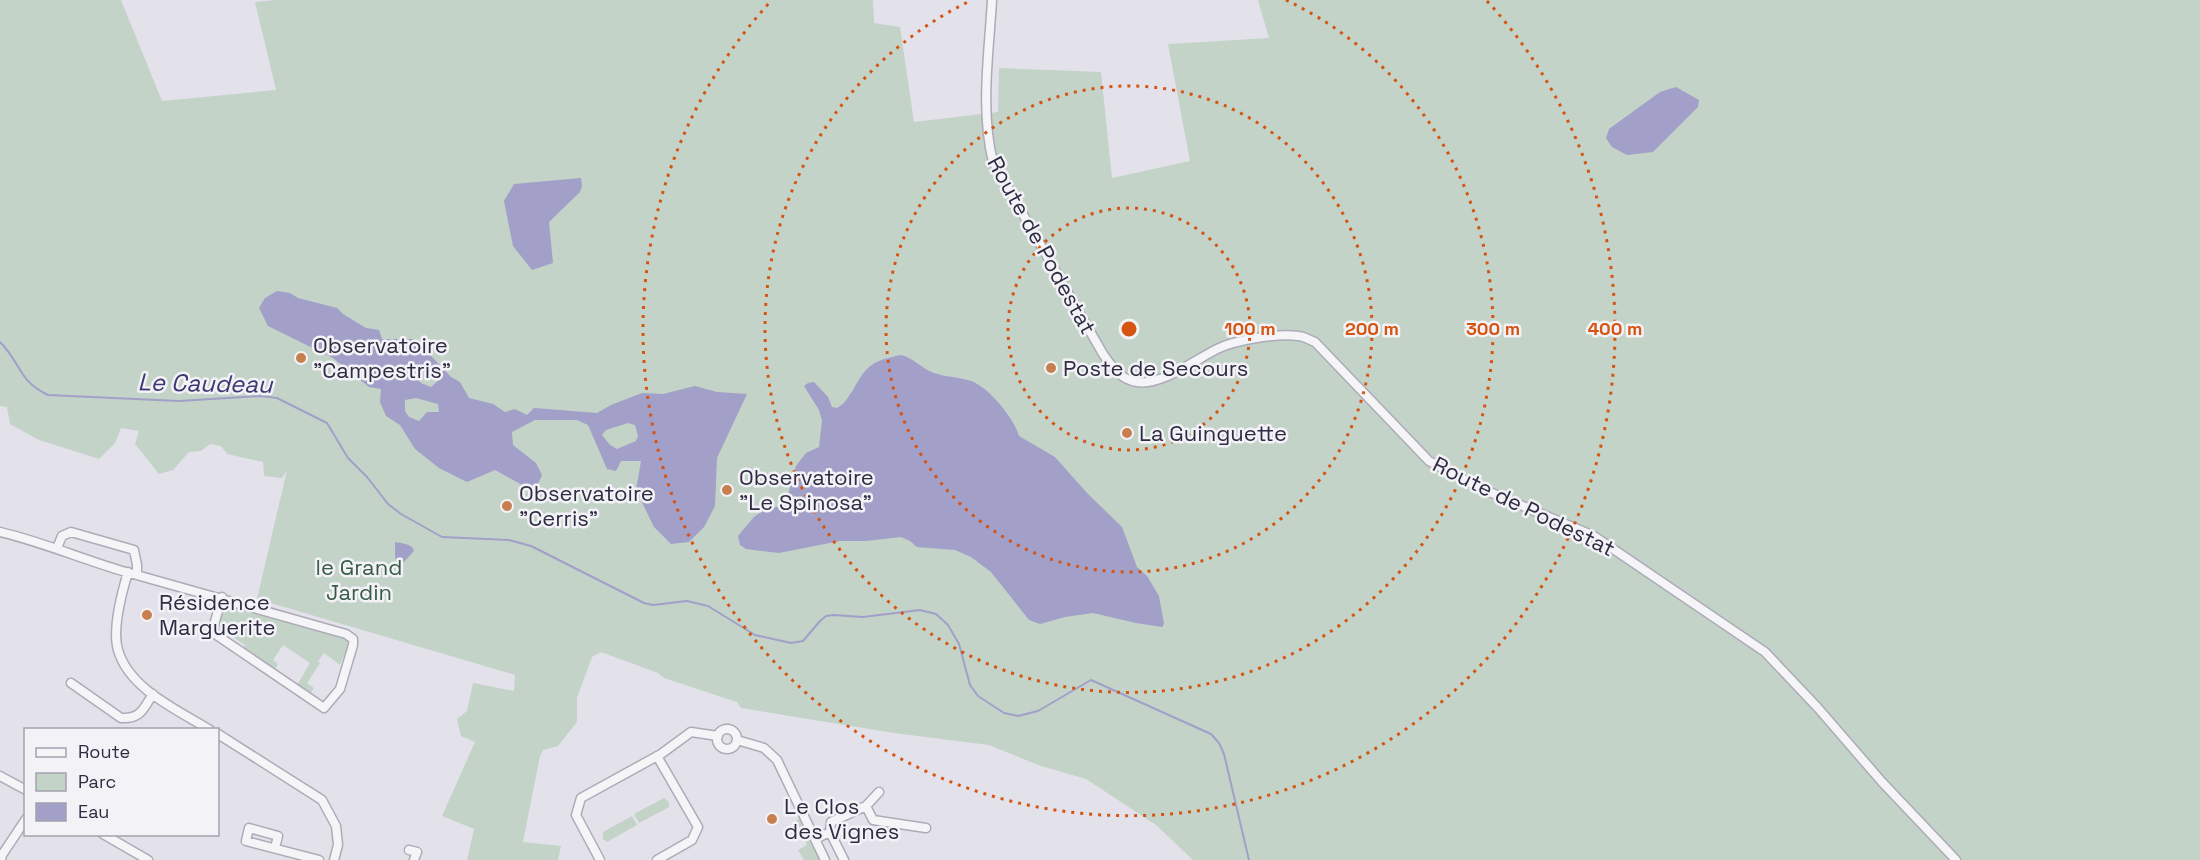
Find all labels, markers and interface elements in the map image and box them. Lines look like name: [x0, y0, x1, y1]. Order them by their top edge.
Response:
street label: Route de Podestat: [981, 151, 1103, 339]
text: 100 m: [1224, 317, 1276, 340]
text: 200 m: [1345, 317, 1399, 340]
text: 300 m: [1466, 317, 1520, 340]
text: 400 m: [1588, 317, 1642, 340]
centre of rings: [1119, 319, 1139, 339]
place label: Observatoire "Campestris": [313, 331, 451, 384]
marker: Observatoire "Campestris": [294, 351, 308, 365]
place label: Poste de Secours: [1063, 354, 1248, 382]
marker: Poste de Secours: [1044, 361, 1058, 375]
water label: Le Caudeau: [137, 366, 274, 400]
place label: La Guinguette: [1139, 419, 1287, 447]
marker: La Guinguette: [1120, 426, 1134, 440]
street label: Route de Podestat: [1428, 450, 1620, 562]
place label: Observatoire "Le Spinosa": [739, 463, 874, 516]
place label: Observatoire "Cerris": [519, 479, 654, 532]
marker: Observatoire "Le Spinosa": [720, 483, 734, 497]
marker: Observatoire "Cerris": [500, 499, 514, 513]
park label: le Grand Jardin: [316, 553, 402, 606]
place label: Résidence Marguerite: [159, 588, 276, 641]
marker: Résidence Marguerite: [140, 608, 154, 622]
legend: [24, 728, 219, 836]
text: Route: [78, 740, 130, 763]
text: Parc: [78, 770, 116, 793]
place label: Le Clos des Vignes: [784, 792, 899, 845]
text: Eau: [78, 800, 109, 823]
marker: Le Clos des Vignes: [765, 812, 779, 826]

